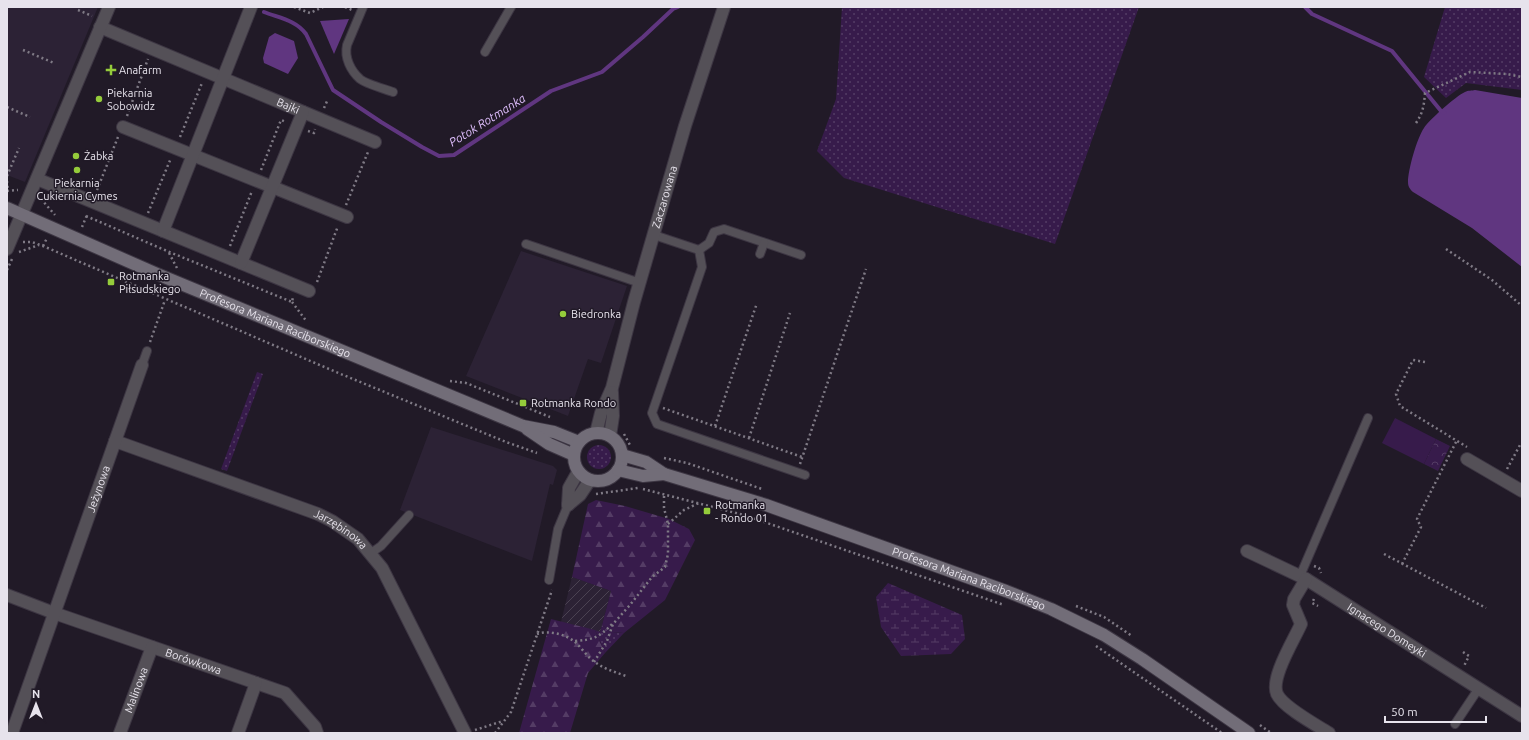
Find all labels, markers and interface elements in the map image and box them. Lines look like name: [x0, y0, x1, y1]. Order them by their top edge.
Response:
place label: Anafarm: [119, 64, 162, 76]
marker: Anafarm: [106, 65, 116, 75]
place label: Piekarnia Sobowidz: [107, 87, 155, 112]
water label: Potok Rotmanka: [446, 91, 528, 149]
marker: Piekarnia Sobowidz: [94, 94, 104, 104]
street label: Bajki: [275, 96, 301, 116]
place label: Żabka: [84, 150, 114, 162]
marker: Żabka: [71, 151, 81, 161]
street label: Zaczarowana: [650, 164, 679, 230]
marker: Piekarnia Cukiernia Cymes: [72, 165, 82, 175]
place label: Piekarnia Cukiernia Cymes: [37, 177, 118, 202]
place label: Rotmanka Piłsudskiego: [119, 270, 181, 295]
marker: Rotmanka Piłsudskiego: [106, 277, 116, 287]
street label: Profesora Mariana Raciborskiego: [198, 286, 353, 360]
place label: Biedronka: [571, 308, 621, 320]
marker: Biedronka: [558, 309, 568, 319]
place label: Rotmanka Rondo: [531, 397, 616, 409]
marker: Rotmanka Rondo: [518, 398, 528, 408]
street label: Jeżynowa: [84, 464, 112, 514]
place label: Rotmanka - Rondo 01: [715, 499, 768, 524]
marker: Rotmanka - Rondo 01: [702, 506, 712, 516]
street label: Jarzębinowa: [312, 507, 370, 551]
street label: Profesora Mariana Raciborskiego: [891, 545, 1047, 612]
street label: Ignacego Domeyki: [1345, 601, 1428, 660]
street label: Borówkowa: [164, 646, 223, 677]
street label: Malinowa: [122, 665, 150, 714]
north arrow: [16, 684, 56, 724]
text: N: [32, 688, 40, 700]
scale bar: [1385, 698, 1486, 724]
text: 50 m: [1391, 705, 1418, 718]

